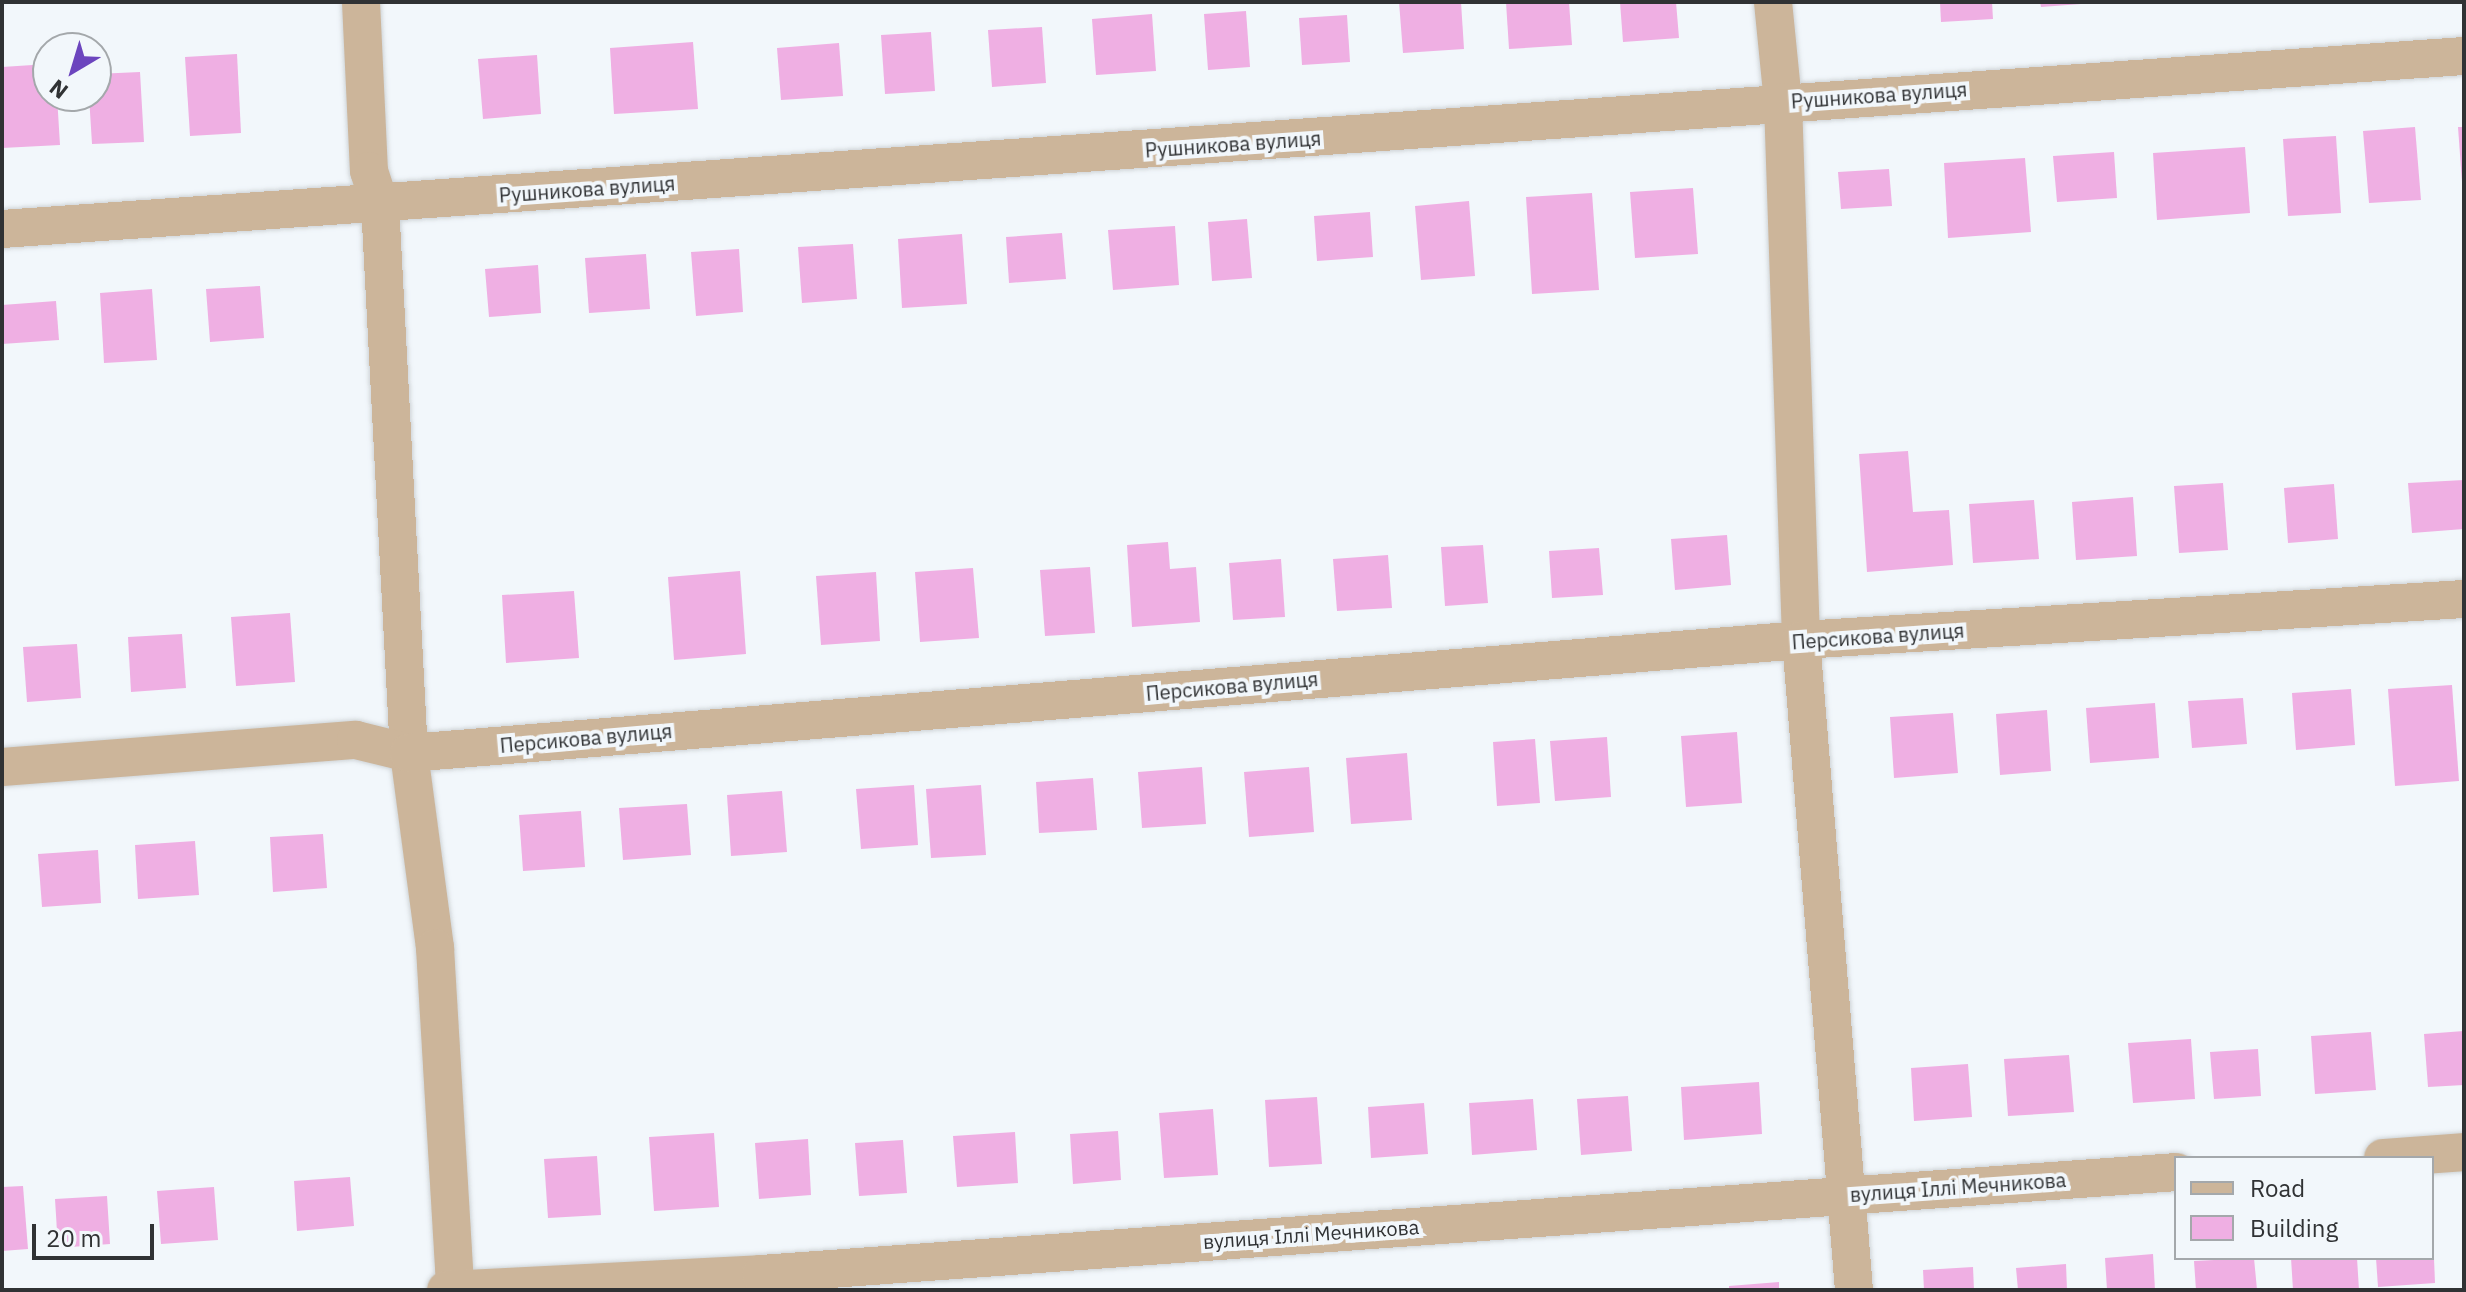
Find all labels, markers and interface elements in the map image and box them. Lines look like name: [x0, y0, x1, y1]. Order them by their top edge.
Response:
north arrow: [32, 32, 112, 112]
text: N: [43, 73, 73, 106]
street label: Рушникова вулиця: [1790, 77, 1968, 113]
street label: Рушникова вулиця: [1144, 126, 1322, 162]
street label: Рушникова вулиця: [498, 171, 676, 207]
street label: Персикова вулиця: [1791, 618, 1965, 654]
street label: Персикова вулиця: [1145, 667, 1319, 705]
street label: Персикова вулиця: [499, 719, 673, 757]
legend: [2174, 1156, 2434, 1260]
street label: вулиця Іллі Мечникова: [1849, 1167, 2067, 1207]
text: Road: [2250, 1172, 2305, 1204]
scale bar: [36, 1208, 158, 1258]
text: Building: [2250, 1212, 2338, 1244]
street label: вулиця Іллі Мечникова: [1202, 1214, 1420, 1254]
text: 20 m: [46, 1222, 101, 1254]

